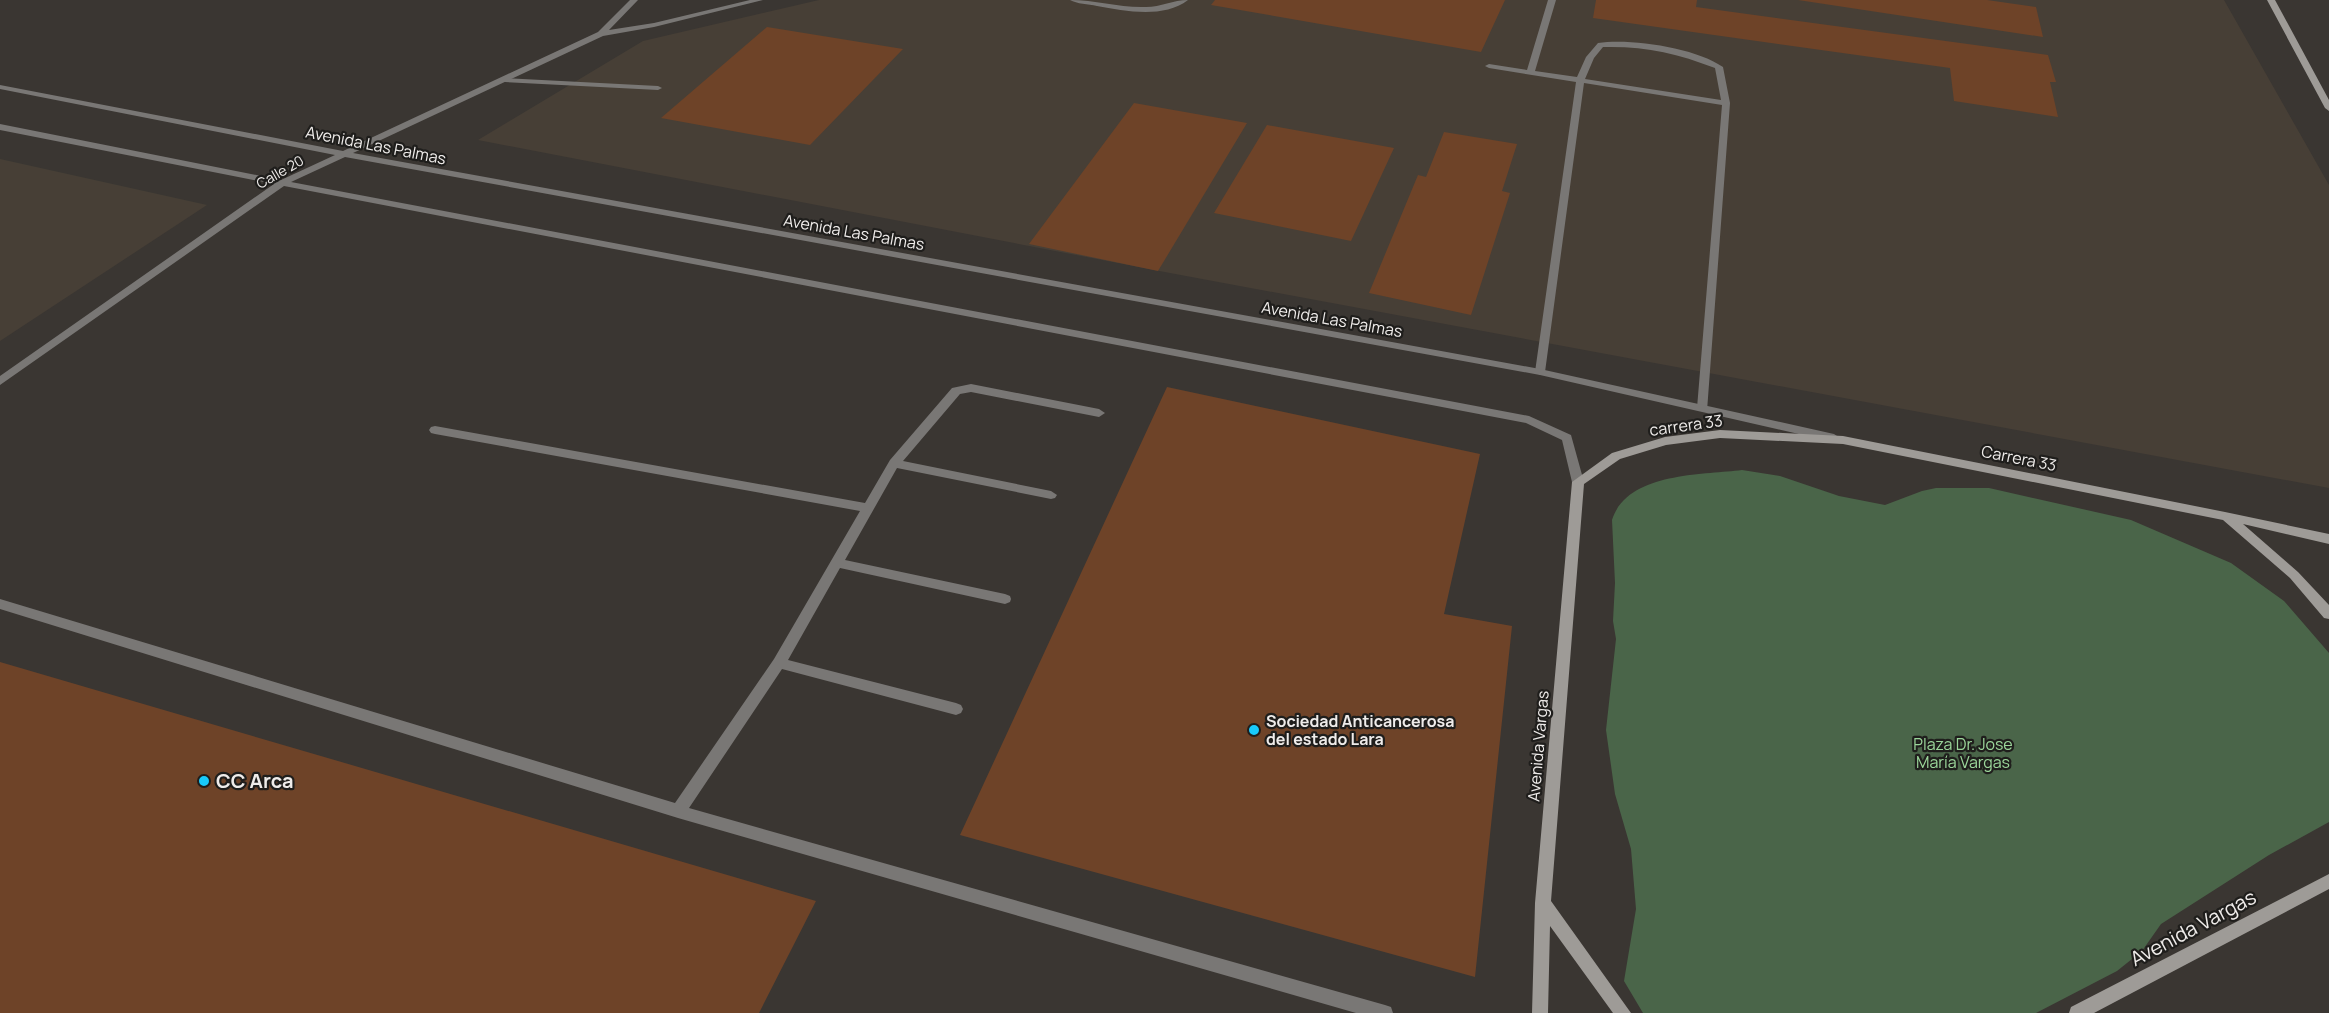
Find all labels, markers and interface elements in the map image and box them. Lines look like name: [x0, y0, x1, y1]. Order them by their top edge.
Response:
street label: Avenida Las Palmas: [304, 121, 448, 169]
street label: Calle 20: [253, 150, 307, 193]
street label: Avenida Las Palmas: [782, 209, 926, 255]
street label: Avenida Las Palmas: [1260, 296, 1404, 342]
street label: carrera 33: [1648, 409, 1724, 441]
street label: Carrera 33: [1979, 440, 2059, 476]
street label: Avenida Vargas: [1522, 690, 1554, 802]
place label: Sociedad Anticancerosa del estado Lara: [1266, 710, 1454, 750]
marker: Sociedad Anticancerosa del estado Lara: [1247, 723, 1261, 737]
park label: Plaza Dr. Jose María Vargas: [1913, 733, 2013, 773]
place label: CC Arca: [216, 767, 294, 794]
marker: CC Arca: [197, 774, 211, 788]
street label: Avenida Vargas: [2125, 883, 2261, 972]

